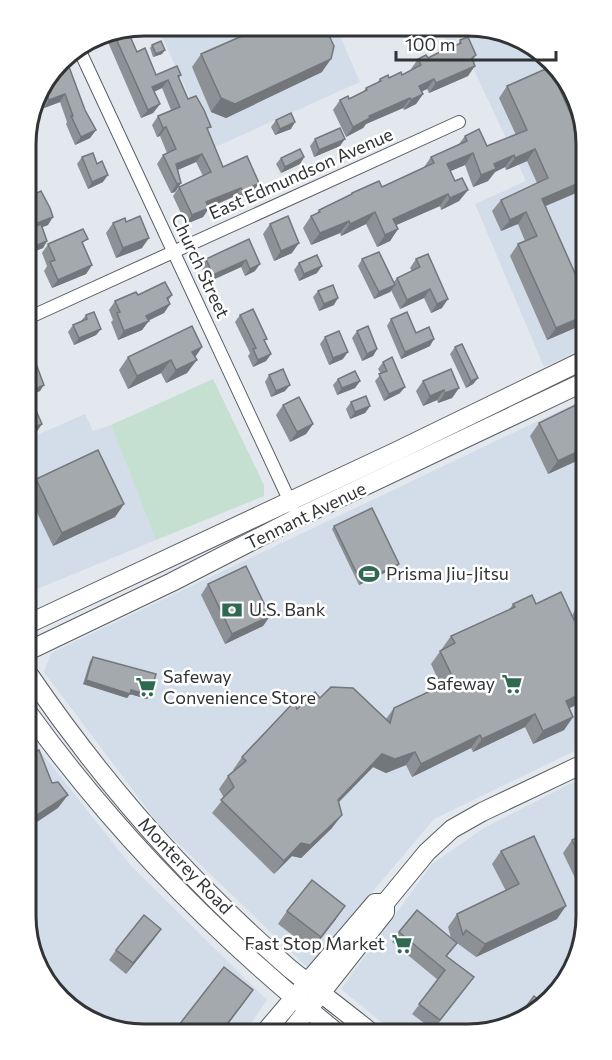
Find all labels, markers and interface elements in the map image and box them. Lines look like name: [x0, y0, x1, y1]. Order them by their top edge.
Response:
scale bar: [396, 24, 556, 62]
text: 100 m: [405, 33, 455, 55]
street label: East Edmundson Avenue: [205, 123, 396, 224]
street label: Church Street: [167, 210, 235, 321]
street label: Tennant Avenue: [242, 477, 369, 554]
sports icon: Prisma Jiu-Jitsu: [357, 562, 381, 586]
place label: Prisma Jiu-Jitsu: [386, 562, 509, 584]
bank icon: U.S. Bank: [220, 598, 244, 622]
place label: U.S. Bank: [249, 598, 326, 620]
place label: Safeway Convenience Store: [163, 665, 316, 708]
place label: Safeway: [426, 672, 495, 694]
supermarket icon: Safeway: [500, 672, 524, 696]
supermarket icon: Safeway Convenience Store: [134, 675, 158, 699]
street label: Monterey Road: [134, 812, 237, 918]
place label: Fast Stop Market: [244, 932, 385, 954]
supermarket icon: Fast Stop Market: [390, 932, 414, 956]

